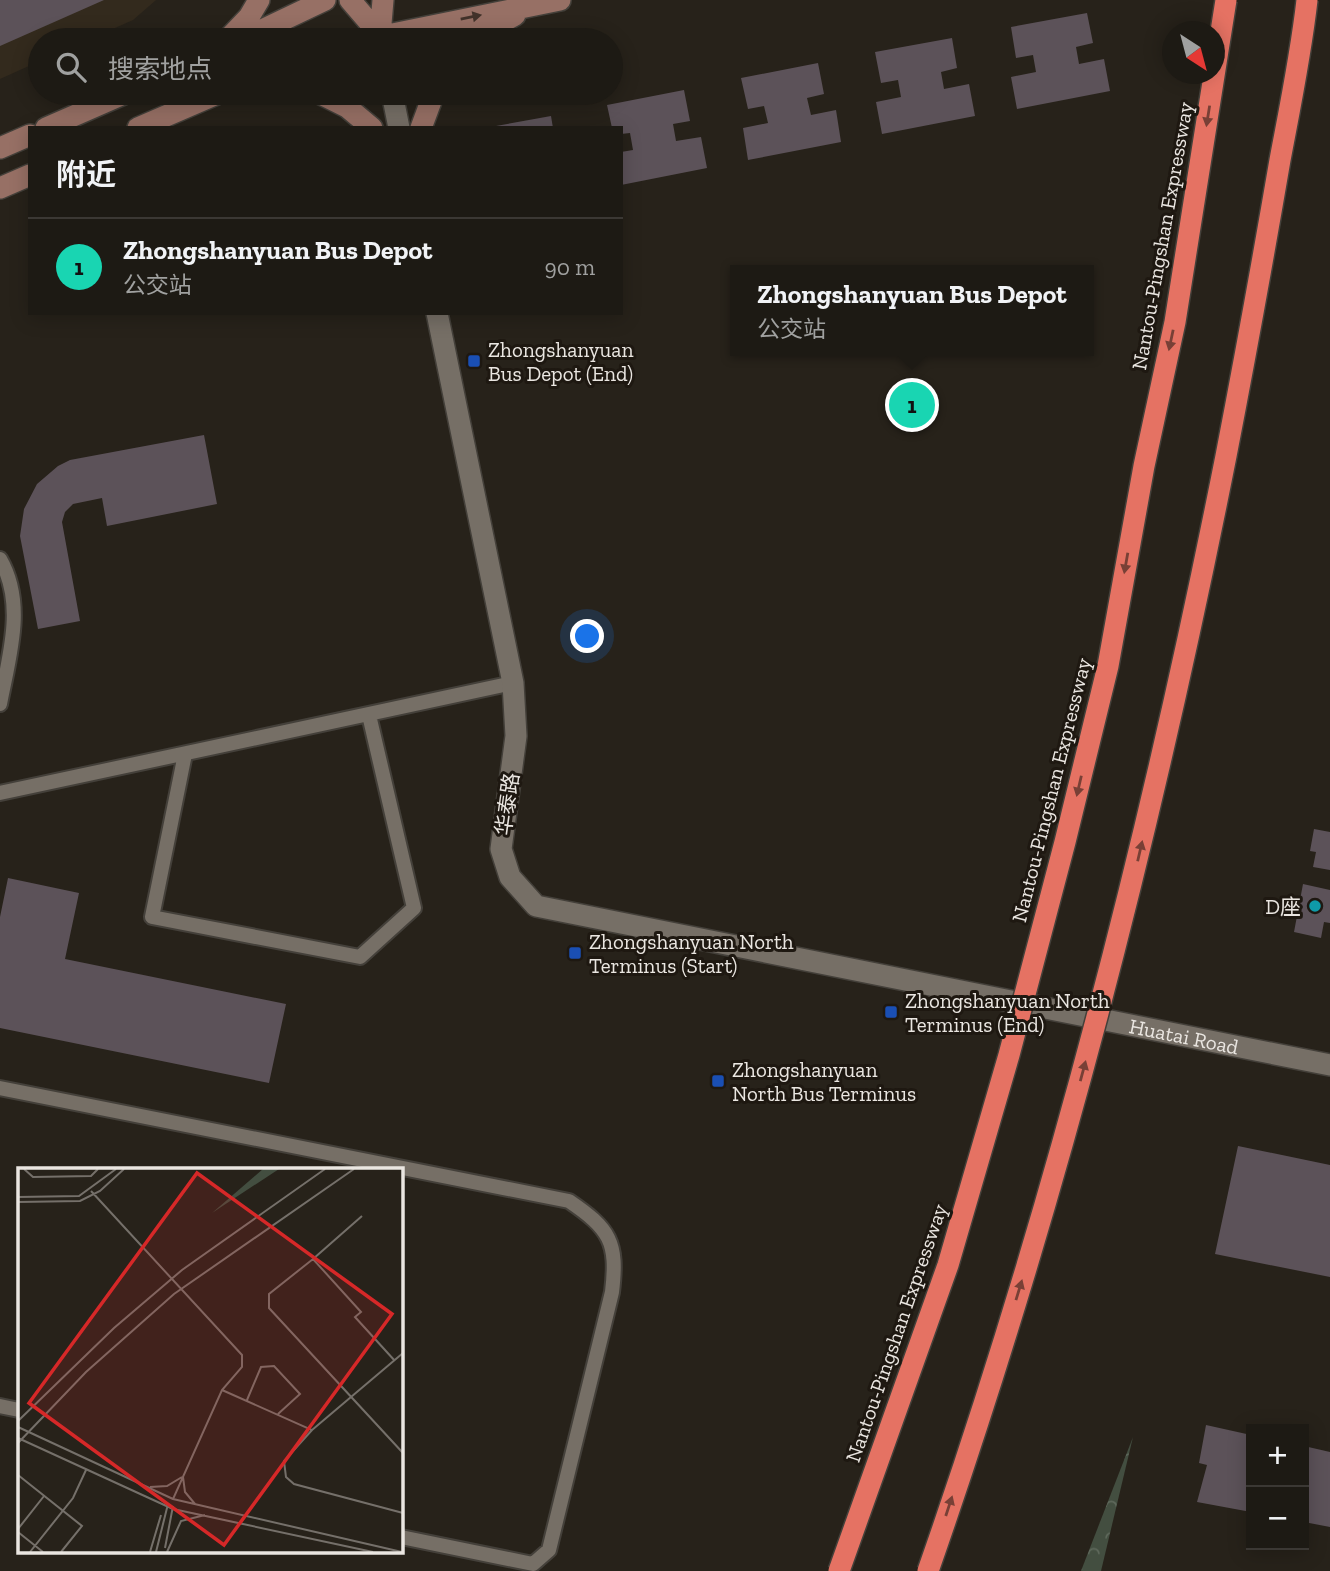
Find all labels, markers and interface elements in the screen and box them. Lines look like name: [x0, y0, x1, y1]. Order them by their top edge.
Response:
one-way arrow: [460, 11, 482, 22]
north arrow: [1162, 21, 1225, 84]
search box: [28, 28, 623, 105]
icon: search: [52, 48, 90, 86]
text: 搜索地点: [108, 53, 212, 85]
street label: Nantou-Pingshan Expressway: [1126, 100, 1198, 372]
one-way arrow: [1203, 105, 1214, 127]
text: 附近: [56, 157, 116, 193]
text: Zhongshanyuan Bus Depot: [123, 234, 432, 266]
text: 1: [74, 253, 84, 281]
text: 90 m: [544, 253, 595, 281]
popup: [730, 265, 1094, 356]
text: 公交站: [123, 271, 192, 299]
text: Zhongshanyuan Bus Depot: [757, 278, 1067, 310]
text: 公交站: [757, 315, 826, 343]
one-way arrow: [1165, 329, 1176, 351]
place label: Zhongshanyuan Bus Depot (End): [488, 337, 634, 386]
marker: Zhongshanyuan Bus Depot (End): [466, 353, 482, 369]
pin: 1: [889, 379, 935, 431]
one-way arrow: [1120, 552, 1131, 574]
your location: [570, 619, 604, 653]
street label: Nantou-Pingshan Expressway: [1006, 655, 1096, 925]
street label: 华泰路: [490, 771, 524, 837]
one-way arrow: [1073, 775, 1084, 797]
one-way arrow: [1135, 840, 1146, 862]
place label: D座: [1265, 894, 1301, 919]
marker: D座: [1307, 898, 1323, 914]
place label: Zhongshanyuan North Terminus (Start): [589, 929, 794, 978]
marker: Zhongshanyuan North Terminus (Start): [567, 945, 583, 961]
place label: Zhongshanyuan North Terminus (End): [905, 988, 1110, 1037]
marker: Zhongshanyuan North Terminus (End): [883, 1004, 899, 1020]
street label: Huatai Road: [1127, 1013, 1241, 1059]
place label: Zhongshanyuan North Bus Terminus: [732, 1057, 916, 1106]
one-way arrow: [1078, 1060, 1089, 1082]
marker: Zhongshanyuan North Bus Terminus: [710, 1073, 726, 1089]
inset map: [18, 1168, 402, 1554]
street label: Nantou-Pingshan Expressway: [840, 1200, 952, 1465]
one-way arrow: [1014, 1279, 1024, 1300]
map controls: [1246, 1424, 1309, 1550]
button: +: [1246, 1424, 1309, 1487]
button: −: [1246, 1487, 1309, 1550]
one-way arrow: [944, 1496, 955, 1517]

